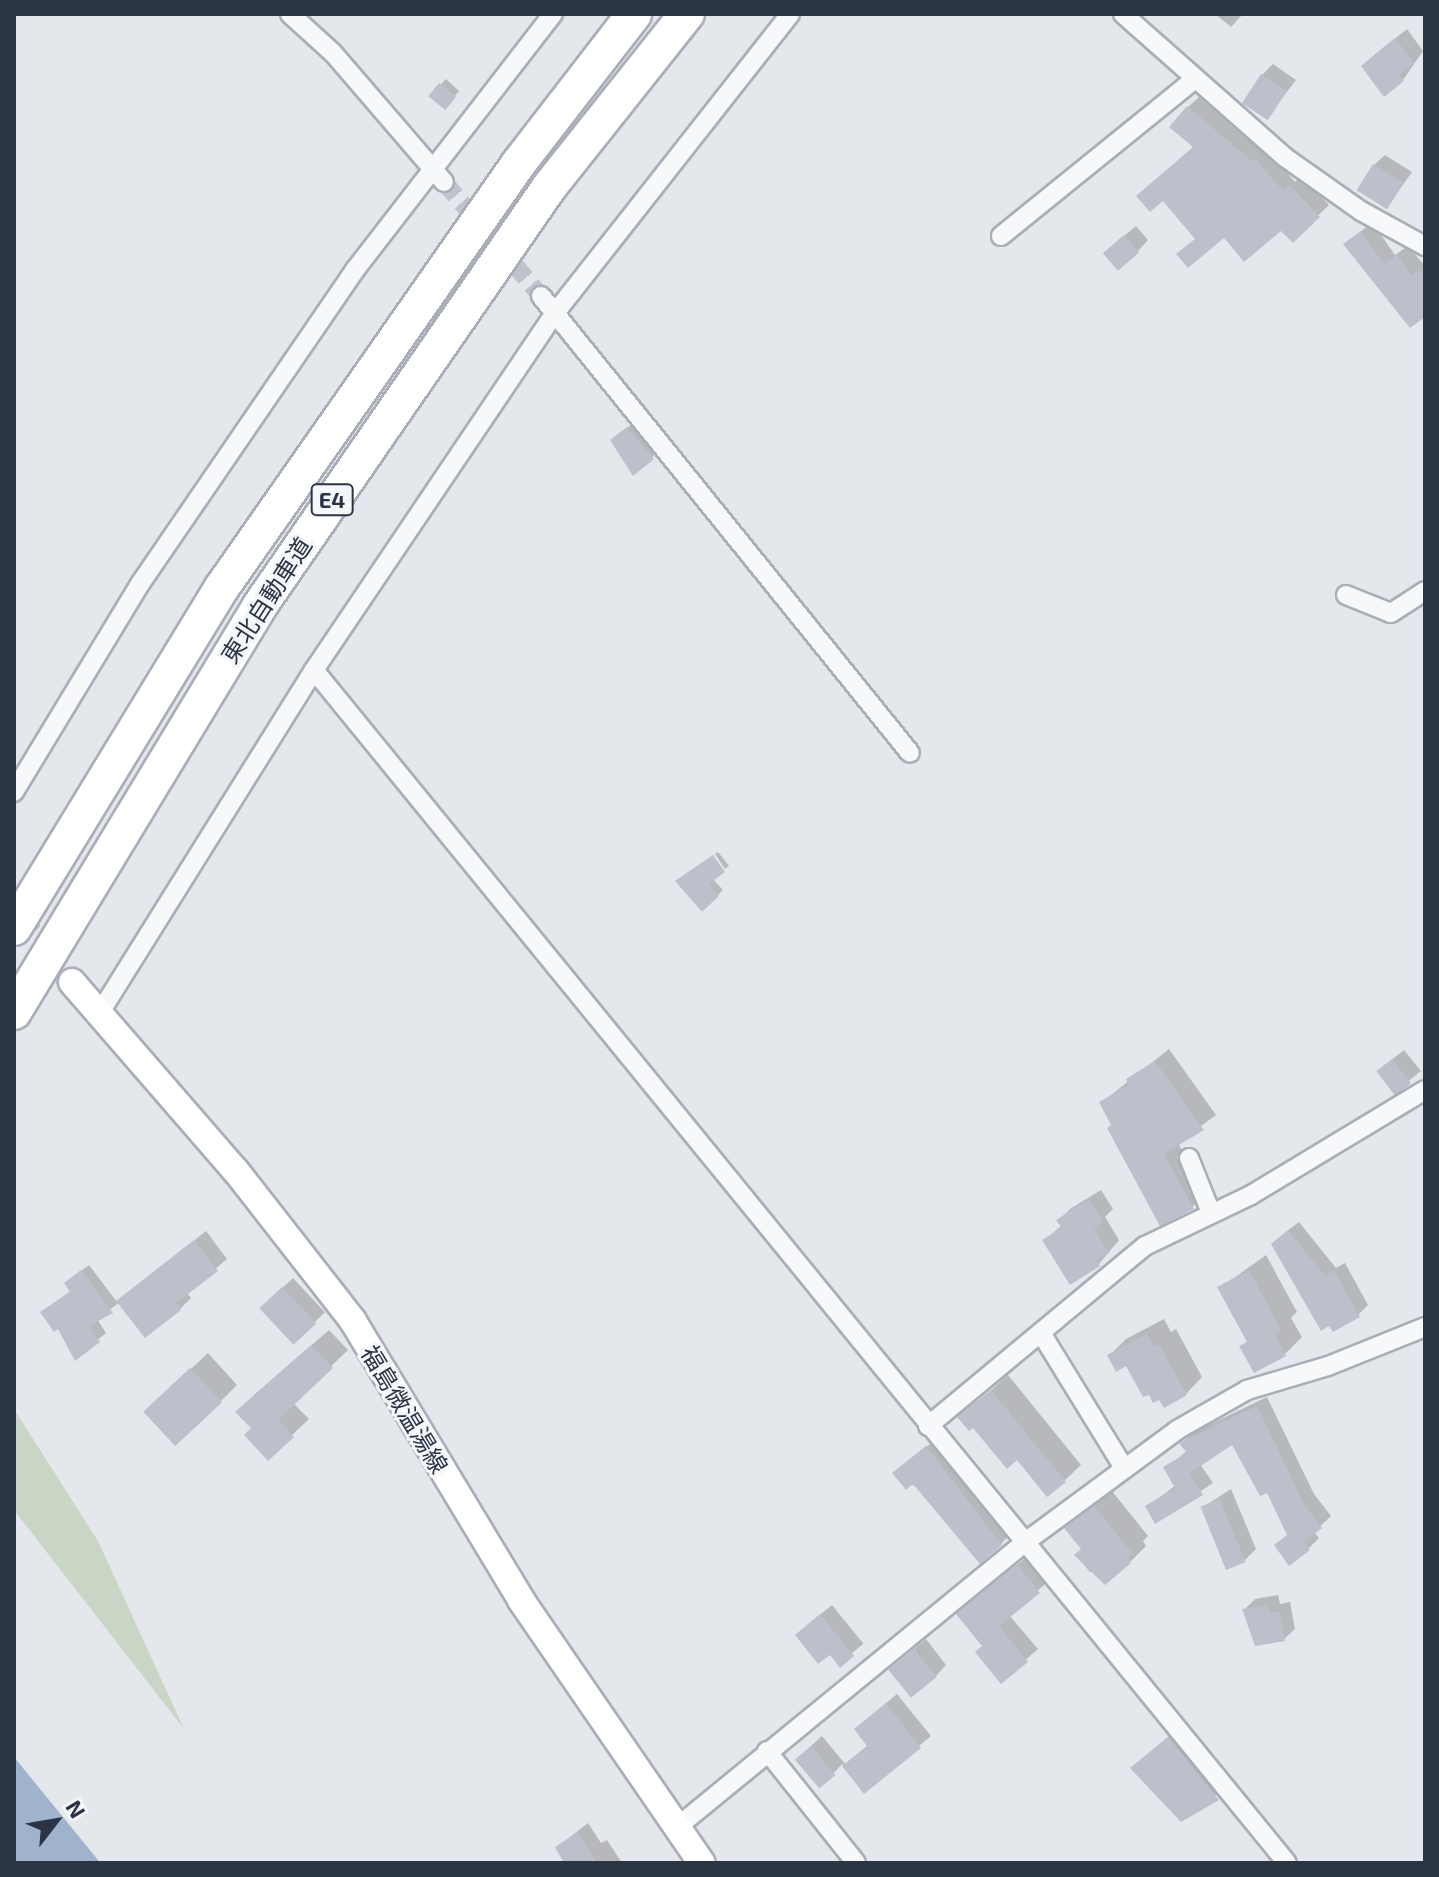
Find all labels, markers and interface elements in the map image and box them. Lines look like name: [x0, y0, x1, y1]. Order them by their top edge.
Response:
road number: E4: [310, 482, 354, 518]
street label: 東北自動車道: [215, 532, 317, 668]
street label: 福島微温湯線: [356, 1340, 454, 1478]
north arrow: [16, 1781, 96, 1861]
text: N: [61, 1795, 92, 1822]

